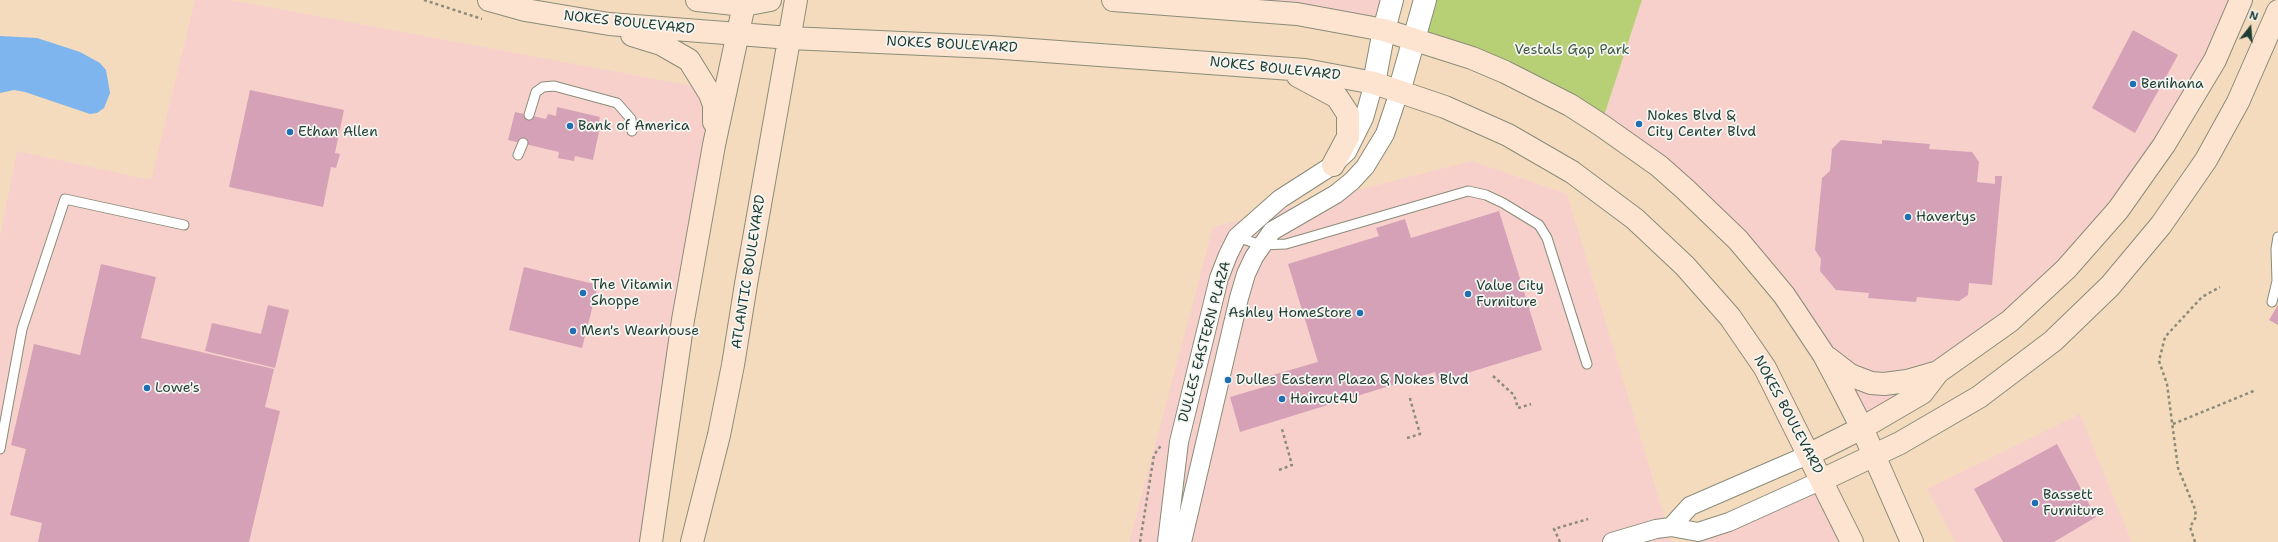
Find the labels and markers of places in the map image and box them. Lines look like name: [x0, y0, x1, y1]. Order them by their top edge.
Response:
place label: Benihana: [2141, 76, 2204, 92]
marker: Benihana: [2128, 79, 2138, 89]
place label: Nokes Blvd & City Center Blvd: [1647, 108, 1756, 140]
place label: Bank of America: [578, 118, 690, 134]
marker: Nokes Blvd & City Center Blvd: [1634, 119, 1644, 129]
marker: Bank of America: [565, 121, 575, 131]
place label: Ethan Allen: [298, 124, 378, 140]
marker: Ethan Allen: [285, 127, 295, 137]
place label: Havertys: [1916, 209, 1976, 225]
marker: Havertys: [1903, 212, 1913, 222]
place label: The Vitamin Shoppe: [591, 277, 672, 310]
place label: Value City Furniture: [1476, 278, 1544, 310]
marker: The Vitamin Shoppe: [578, 288, 588, 298]
marker: Value City Furniture: [1463, 289, 1473, 299]
place label: Ashley HomeStore: [1228, 305, 1352, 321]
marker: Ashley HomeStore: [1355, 308, 1365, 318]
place label: Men's Wearhouse: [581, 323, 699, 339]
marker: Men's Wearhouse: [568, 326, 578, 336]
place label: Dulles Eastern Plaza & Nokes Blvd: [1236, 372, 1469, 388]
marker: Dulles Eastern Plaza & Nokes Blvd: [1223, 375, 1233, 385]
place label: Lowe's: [155, 380, 200, 396]
marker: Lowe's: [142, 383, 152, 393]
place label: Haircut4U: [1290, 391, 1358, 407]
marker: Haircut4U: [1277, 394, 1287, 404]
place label: Bassett Furniture: [2043, 487, 2104, 520]
marker: Bassett Furniture: [2030, 498, 2040, 508]

